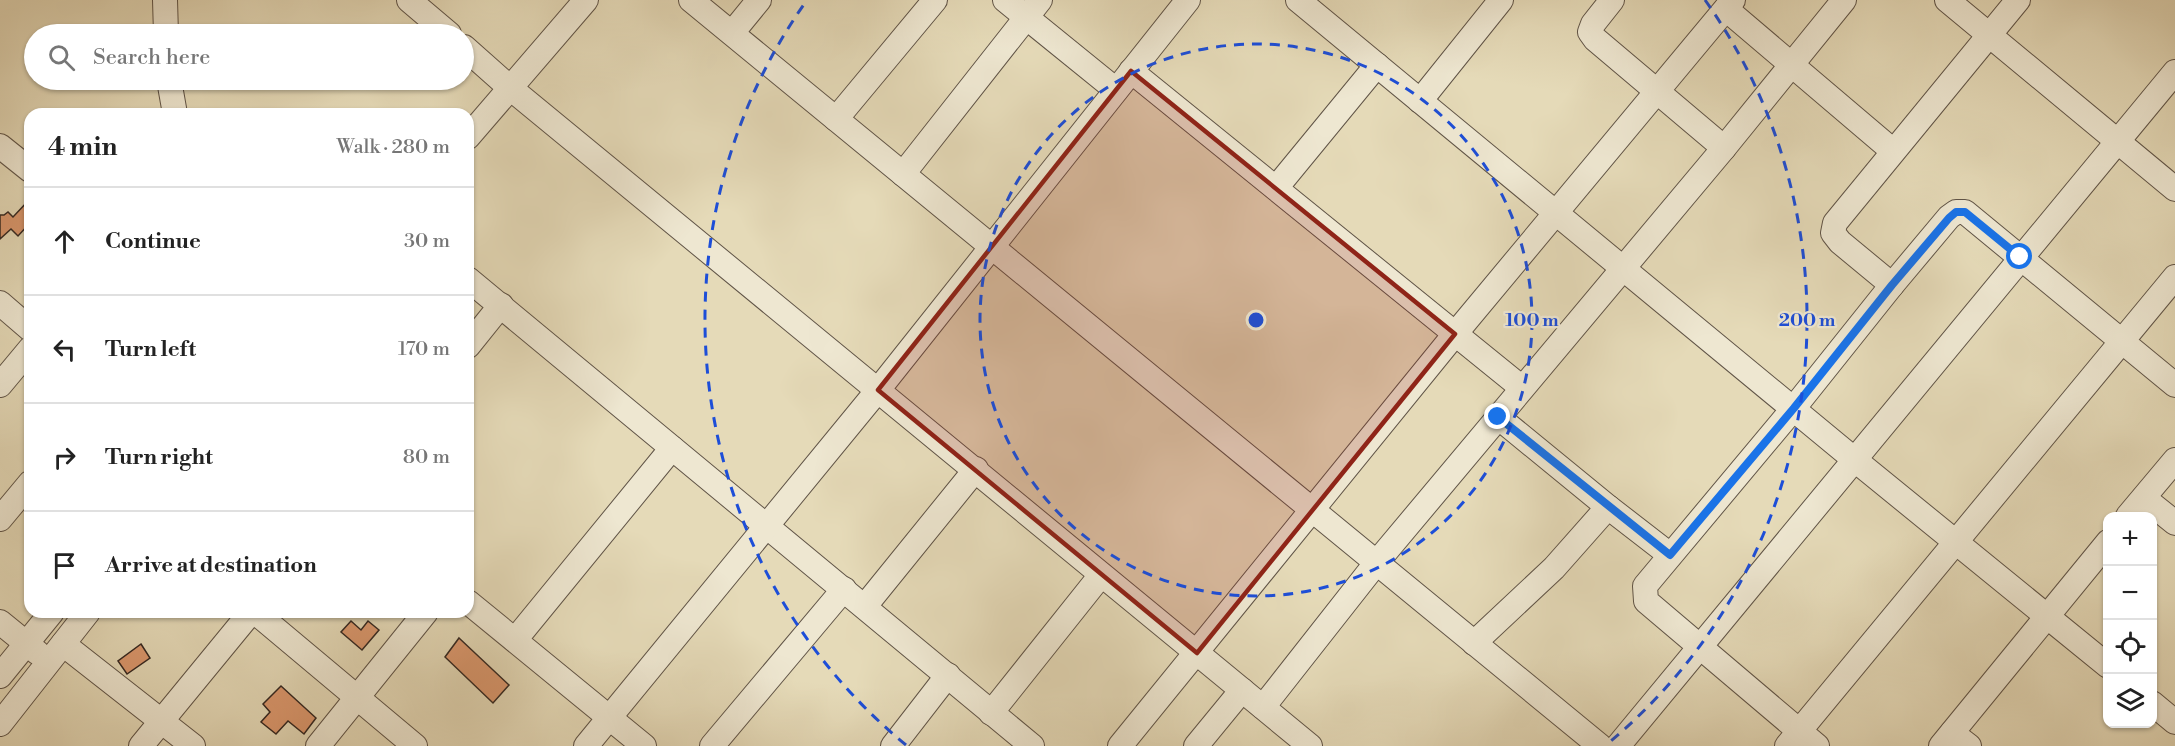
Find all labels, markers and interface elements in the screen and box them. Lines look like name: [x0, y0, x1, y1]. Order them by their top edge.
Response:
search box: [24, 24, 474, 90]
icon: search: [45, 41, 78, 74]
text: Search here: [93, 44, 210, 71]
text: 4 min: [48, 131, 118, 163]
text: Walk · 280 m: [337, 135, 450, 160]
icon: ahead: [48, 225, 81, 258]
text: Continue: [105, 228, 201, 255]
text: 30 m: [404, 229, 450, 254]
route start: [2006, 243, 2032, 269]
text: 100 m: [1505, 309, 1559, 332]
text: 200 m: [1779, 309, 1836, 332]
centre of rings: [1246, 310, 1266, 330]
icon: left: [48, 333, 81, 366]
text: Turn left: [105, 336, 196, 363]
text: 170 m: [398, 337, 450, 362]
route end: [1484, 403, 1510, 429]
icon: right: [48, 441, 81, 474]
text: Turn right: [105, 444, 213, 471]
text: 80 m: [403, 445, 450, 470]
map controls: [2103, 512, 2157, 728]
button: +: [2103, 512, 2157, 566]
icon: arrive: [48, 549, 81, 582]
text: Arrive at destination: [105, 552, 317, 579]
button: −: [2103, 566, 2157, 620]
button: locate: [2103, 620, 2157, 674]
button: layers: [2103, 674, 2157, 728]

